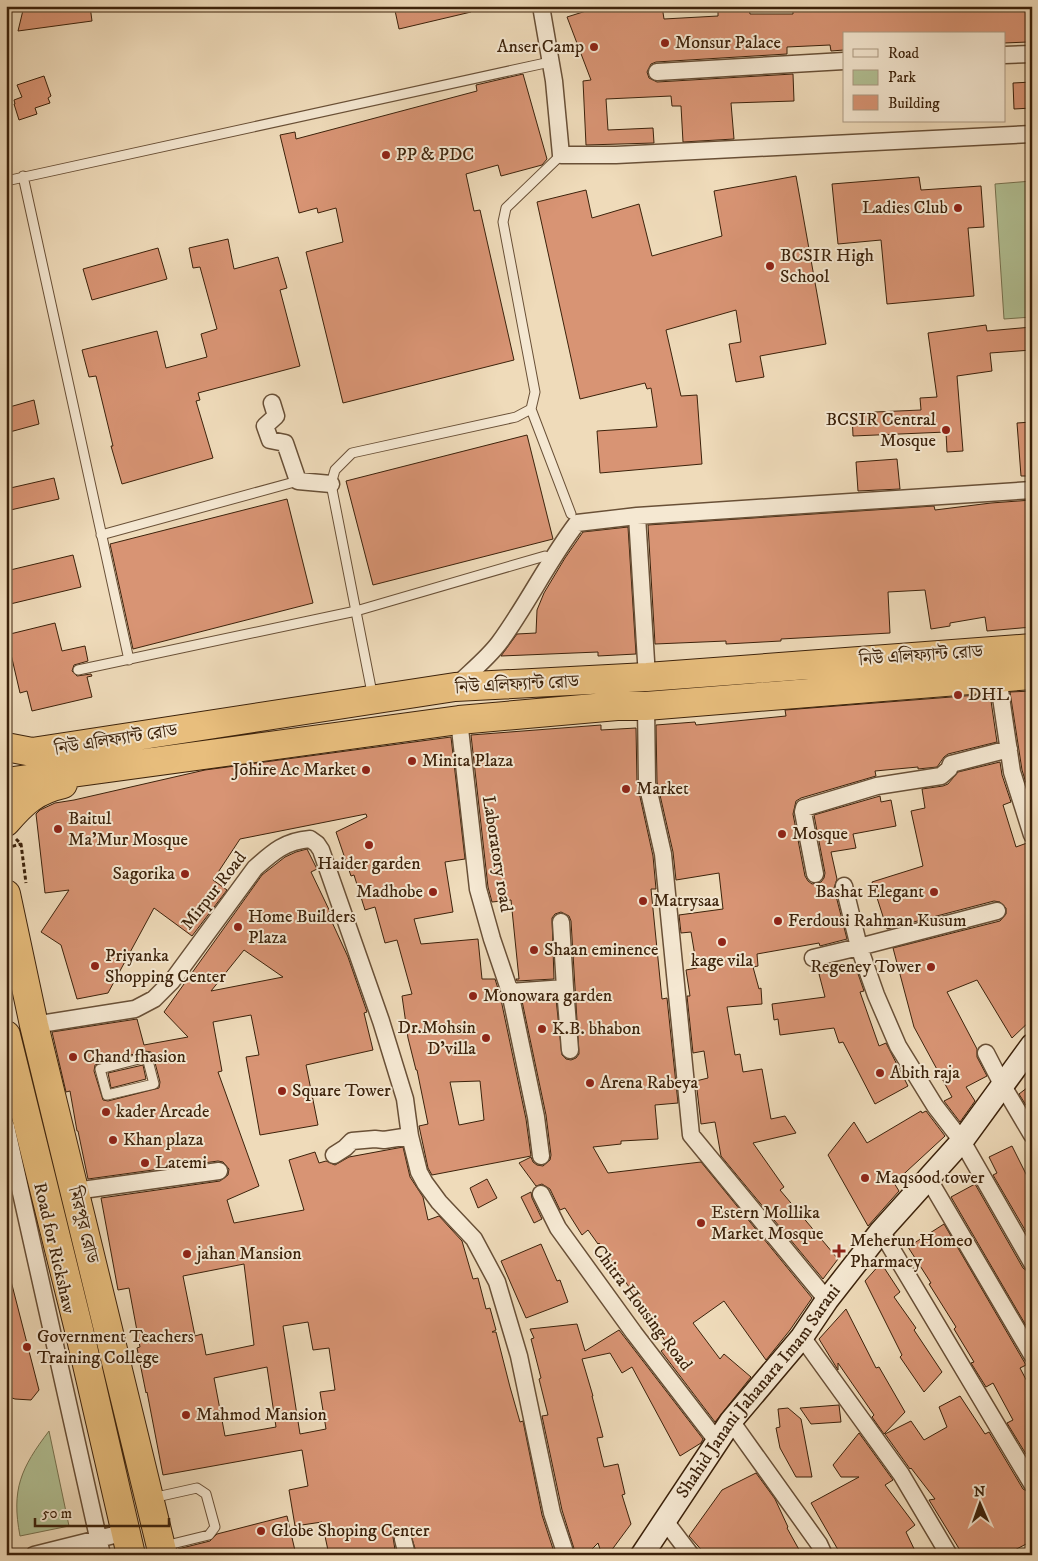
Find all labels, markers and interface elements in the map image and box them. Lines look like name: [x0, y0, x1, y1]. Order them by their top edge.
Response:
place label: Monsur Palace: [675, 32, 781, 54]
legend: [843, 32, 1006, 122]
place label: Anser Camp: [497, 36, 584, 58]
marker: Monsur Palace: [659, 37, 671, 49]
marker: Anser Camp: [588, 41, 600, 53]
text: Road: [888, 44, 920, 63]
text: Park: [888, 68, 917, 87]
text: Building: [888, 94, 940, 113]
place label: PP & PDC: [396, 144, 474, 166]
marker: PP & PDC: [380, 149, 392, 161]
place label: Ladies Club: [862, 197, 948, 219]
marker: Ladies Club: [952, 202, 964, 214]
place label: BCSIR High School: [780, 245, 875, 288]
marker: BCSIR High School: [764, 260, 776, 272]
place label: BCSIR Central Mosque: [826, 409, 937, 452]
marker: BCSIR Central Mosque: [940, 424, 952, 436]
street label: নিউ এলিফ্যান্ট রোড: [857, 640, 984, 671]
street label: নিউ এলিফ্যান্ট রোড: [453, 670, 580, 699]
place label: DHL: [968, 684, 1009, 706]
marker: DHL: [952, 689, 964, 701]
street label: নিউ এলিফ্যান্ট রোড: [52, 718, 180, 761]
place label: Minita Plaza: [422, 750, 514, 772]
marker: Minita Plaza: [406, 755, 418, 767]
place label: Johire Ac Market: [231, 759, 356, 781]
marker: Johire Ac Market: [360, 764, 372, 776]
place label: Market: [636, 778, 689, 800]
marker: Market: [620, 783, 632, 795]
street label: Laboratory road: [477, 794, 517, 914]
place label: Baitul Ma'Mur Mosque: [68, 808, 188, 851]
marker: Baitul Ma'Mur Mosque: [52, 823, 64, 835]
place label: Mosque: [792, 823, 848, 845]
marker: Mosque: [776, 828, 788, 840]
marker: Haider garden: [363, 839, 375, 851]
street label: Mirpur Road: [177, 847, 251, 935]
place label: Haider garden: [317, 853, 421, 875]
place label: Sagorika: [113, 863, 175, 885]
marker: Sagorika: [179, 868, 191, 880]
place label: Madhobe: [356, 881, 423, 903]
place label: Bashat Elegant: [815, 881, 924, 903]
marker: Madhobe: [427, 886, 439, 898]
marker: Bashat Elegant: [928, 886, 940, 898]
place label: Matrysaa: [653, 890, 720, 912]
marker: Matrysaa: [637, 895, 649, 907]
place label: Home Builders Plaza: [248, 906, 356, 949]
place label: Ferdousi Rahman Kusum: [788, 910, 967, 932]
marker: Ferdousi Rahman Kusum: [772, 915, 784, 927]
marker: Home Builders Plaza: [232, 921, 244, 933]
marker: kage vila: [716, 936, 728, 948]
place label: Shaan eminence: [544, 939, 658, 961]
marker: Shaan eminence: [528, 944, 540, 956]
place label: Priyanka Shopping Center: [105, 945, 226, 988]
place label: kage vila: [691, 950, 753, 972]
place label: Regeney Tower: [810, 956, 921, 978]
marker: Priyanka Shopping Center: [89, 960, 101, 972]
marker: Regeney Tower: [925, 961, 937, 973]
place label: Monowara garden: [483, 985, 613, 1007]
marker: Monowara garden: [467, 990, 479, 1002]
place label: Dr.Mohsin D'villa: [398, 1017, 477, 1060]
place label: K.B. bhabon: [552, 1018, 641, 1040]
marker: K.B. bhabon: [536, 1023, 548, 1035]
marker: Dr.Mohsin D'villa: [480, 1032, 492, 1044]
place label: Chand fhasion: [83, 1046, 186, 1068]
marker: Chand fhasion: [67, 1051, 79, 1063]
place label: Abith raja: [890, 1062, 960, 1084]
marker: Abith raja: [874, 1067, 886, 1079]
place label: Arena Rabeya: [600, 1072, 699, 1094]
marker: Arena Rabeya: [584, 1077, 596, 1089]
place label: Square Tower: [292, 1080, 391, 1102]
marker: Square Tower: [276, 1085, 288, 1097]
place label: kader Arcade: [116, 1101, 210, 1123]
marker: kader Arcade: [100, 1106, 112, 1118]
place label: Khan plaza: [123, 1129, 204, 1151]
marker: Khan plaza: [107, 1134, 119, 1146]
place label: Latemi: [155, 1152, 207, 1174]
marker: Latemi: [139, 1157, 151, 1169]
place label: Maqsood tower: [875, 1167, 985, 1189]
marker: Maqsood tower: [859, 1172, 871, 1184]
street label: Road for Rickshaw: [28, 1180, 80, 1316]
street label: মিরপুর রোড: [63, 1183, 103, 1266]
place label: Estern Mollika Market Mosque: [711, 1202, 824, 1245]
marker: Estern Mollika Market Mosque: [695, 1217, 707, 1229]
place label: Meherun Homeo Pharmacy: [850, 1230, 973, 1273]
street label: Chitra Housing Road: [587, 1241, 697, 1375]
place label: jahan Mansion: [194, 1243, 302, 1265]
marker: Meherun Homeo Pharmacy: [832, 1244, 846, 1258]
marker: jahan Mansion: [181, 1248, 193, 1260]
street label: Shahid Janani Jahanara Imam Sarani: [672, 1281, 846, 1502]
place label: Government Teachers Training College: [37, 1326, 194, 1369]
marker: Government Teachers Training College: [21, 1341, 33, 1353]
place label: Mahmod Mansion: [196, 1404, 328, 1426]
marker: Mahmod Mansion: [180, 1409, 192, 1421]
north arrow: [956, 1478, 1006, 1528]
text: N: [974, 1483, 986, 1501]
scale bar: [35, 1496, 169, 1528]
text: 50 m: [42, 1504, 72, 1523]
place label: Globe Shoping Center: [271, 1520, 430, 1542]
marker: Globe Shoping Center: [255, 1525, 267, 1537]

